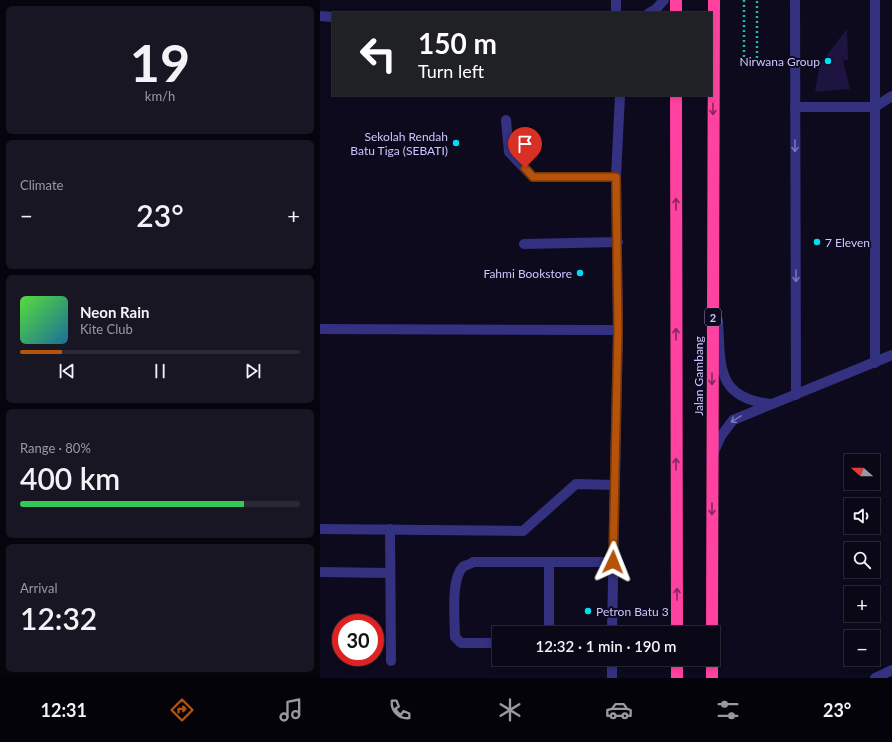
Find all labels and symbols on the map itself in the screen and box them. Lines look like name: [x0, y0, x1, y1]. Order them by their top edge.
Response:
place label: Nirwana Group: [740, 54, 820, 69]
marker: Nirwana Group: [823, 56, 833, 66]
one-way arrow: [709, 102, 717, 115]
pin: [508, 127, 542, 168]
place label: Sekolah Rendah Batu Tiga (SEBATI): [350, 129, 448, 158]
marker: Sekolah Rendah Batu Tiga (SEBATI): [451, 138, 461, 148]
one-way arrow: [791, 139, 799, 152]
one-way arrow: [672, 198, 680, 211]
place label: 7 Eleven: [825, 235, 870, 250]
marker: 7 Eleven: [812, 237, 822, 247]
place label: Fahmi Bookstore: [483, 266, 572, 281]
marker: Fahmi Bookstore: [575, 268, 585, 278]
one-way arrow: [792, 269, 800, 282]
road number: 2: [705, 308, 721, 326]
one-way arrow: [672, 328, 680, 341]
street label: Jalan Gambang: [691, 336, 706, 416]
one-way arrow: [708, 372, 716, 385]
one-way arrow: [731, 414, 742, 423]
north arrow: [844, 454, 880, 490]
one-way arrow: [672, 458, 680, 471]
one-way arrow: [708, 502, 716, 515]
position arrow: [592, 541, 634, 583]
one-way arrow: [673, 588, 681, 601]
place label: Petron Batu 3: [596, 604, 669, 619]
marker: Petron Batu 3: [583, 606, 593, 616]
speed limit sign: 30: [332, 614, 384, 666]

